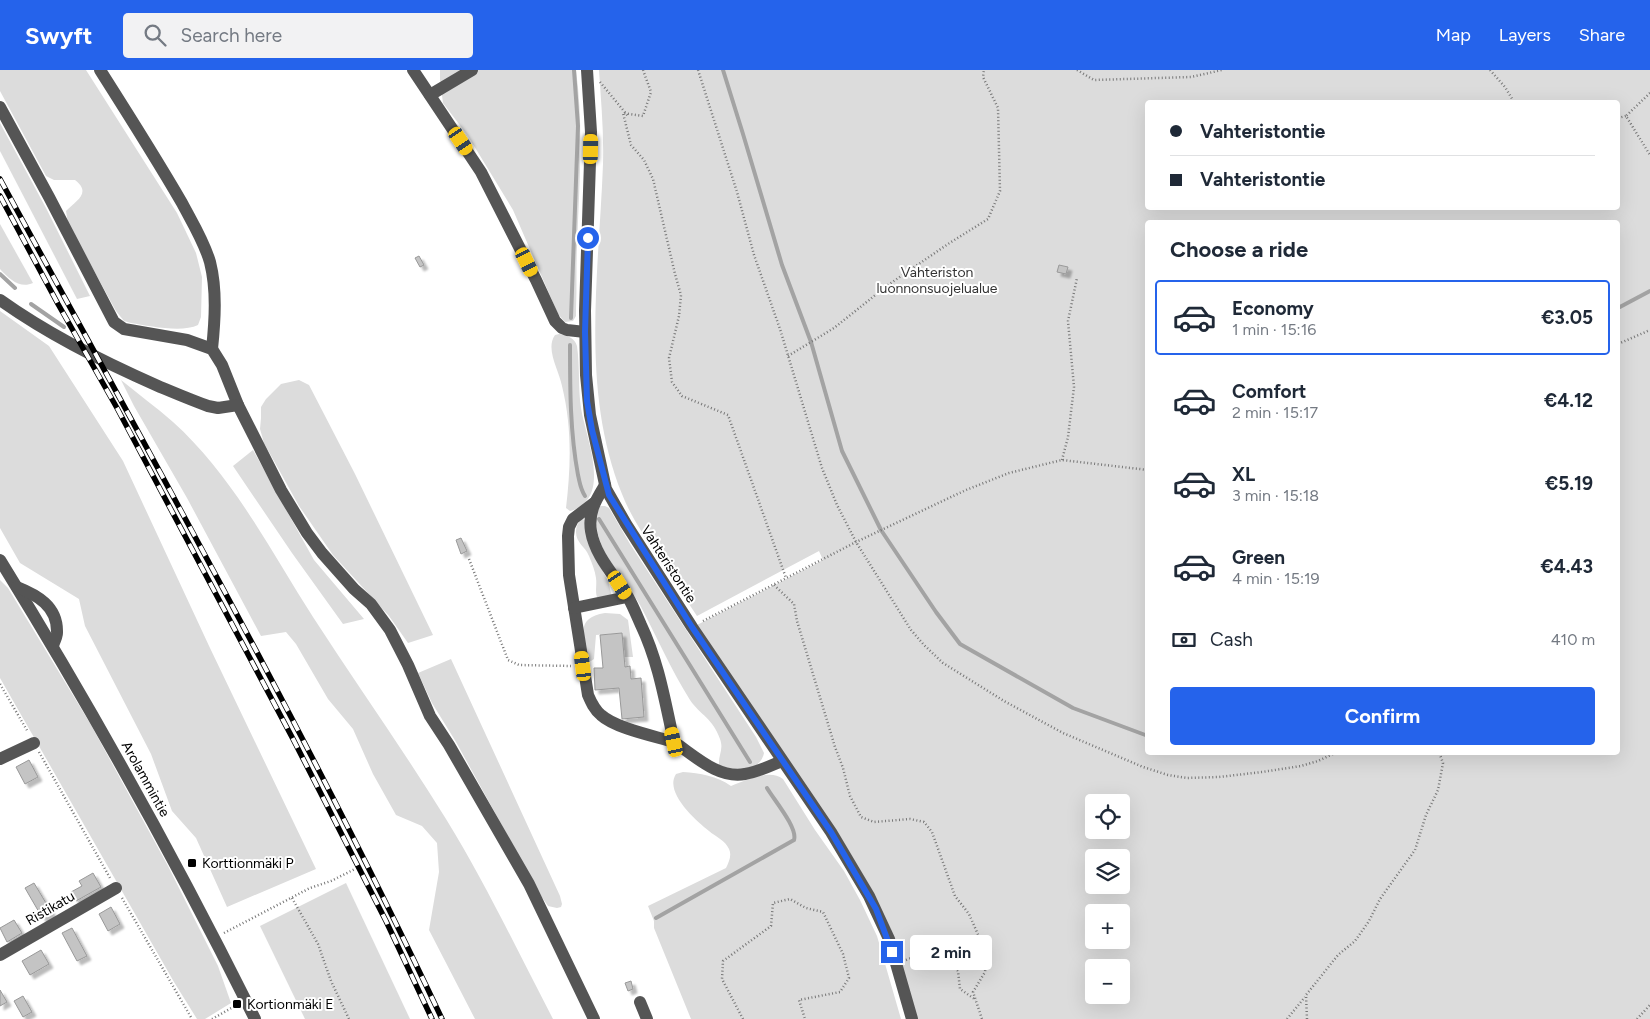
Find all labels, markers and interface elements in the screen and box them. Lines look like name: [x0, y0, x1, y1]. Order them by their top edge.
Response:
search box: [123, 13, 473, 58]
text: Swyft: [25, 21, 93, 50]
icon: search: [141, 21, 169, 49]
text: Search here: [181, 24, 282, 47]
text: Map: [1436, 24, 1471, 46]
text: Layers: [1499, 24, 1551, 46]
text: Share: [1579, 24, 1625, 46]
text: Vahteristontie: [1200, 120, 1325, 143]
car: [446, 124, 475, 158]
car: [583, 134, 598, 164]
text: Vahteristontie: [1200, 168, 1325, 191]
route start: [577, 227, 599, 249]
text: Choose a ride: [1170, 236, 1308, 263]
car: [513, 245, 540, 279]
park label: Vahteriston luonnonsuojelualue: [876, 264, 998, 297]
icon: car: [1172, 295, 1217, 340]
text: Economy: [1232, 297, 1314, 320]
text: €3.05: [1541, 306, 1593, 329]
text: 1 min · 15:16: [1232, 320, 1316, 339]
icon: car: [1172, 378, 1217, 423]
text: Comfort: [1232, 380, 1307, 403]
text: €4.12: [1544, 389, 1593, 412]
text: 2 min · 15:17: [1232, 403, 1318, 422]
icon: car: [1172, 461, 1217, 506]
text: XL: [1232, 463, 1255, 486]
text: €5.19: [1545, 472, 1593, 495]
text: 3 min · 15:18: [1232, 486, 1319, 505]
street label: Vahteristontie: [637, 522, 700, 606]
icon: car: [1172, 544, 1217, 589]
text: Green: [1232, 546, 1285, 569]
text: €4.43: [1540, 555, 1593, 578]
car: [605, 568, 634, 602]
text: 4 min · 15:19: [1232, 569, 1320, 588]
icon: cash: [1170, 626, 1198, 654]
text: Cash: [1210, 628, 1253, 651]
text: 410 m: [1551, 630, 1595, 649]
car: [573, 650, 592, 682]
button: Confirm: [1170, 687, 1595, 745]
car: [663, 726, 684, 758]
street label: Arolammintie: [118, 739, 173, 820]
map controls: [1085, 794, 1130, 1004]
button: locate: [1085, 794, 1130, 839]
button: layers: [1085, 849, 1130, 894]
place label: Korttionmäki P: [202, 855, 294, 872]
marker: Korttionmäki P: [186, 857, 198, 869]
street label: Ristikatu: [23, 888, 78, 929]
button: +: [1085, 904, 1130, 949]
callout: 2 min: [910, 934, 992, 970]
route end: [881, 941, 903, 963]
text: 2 min: [931, 943, 971, 962]
button: −: [1085, 959, 1130, 1004]
place label: Kortionmäki E: [247, 996, 334, 1013]
marker: Kortionmäki E: [231, 998, 243, 1010]

